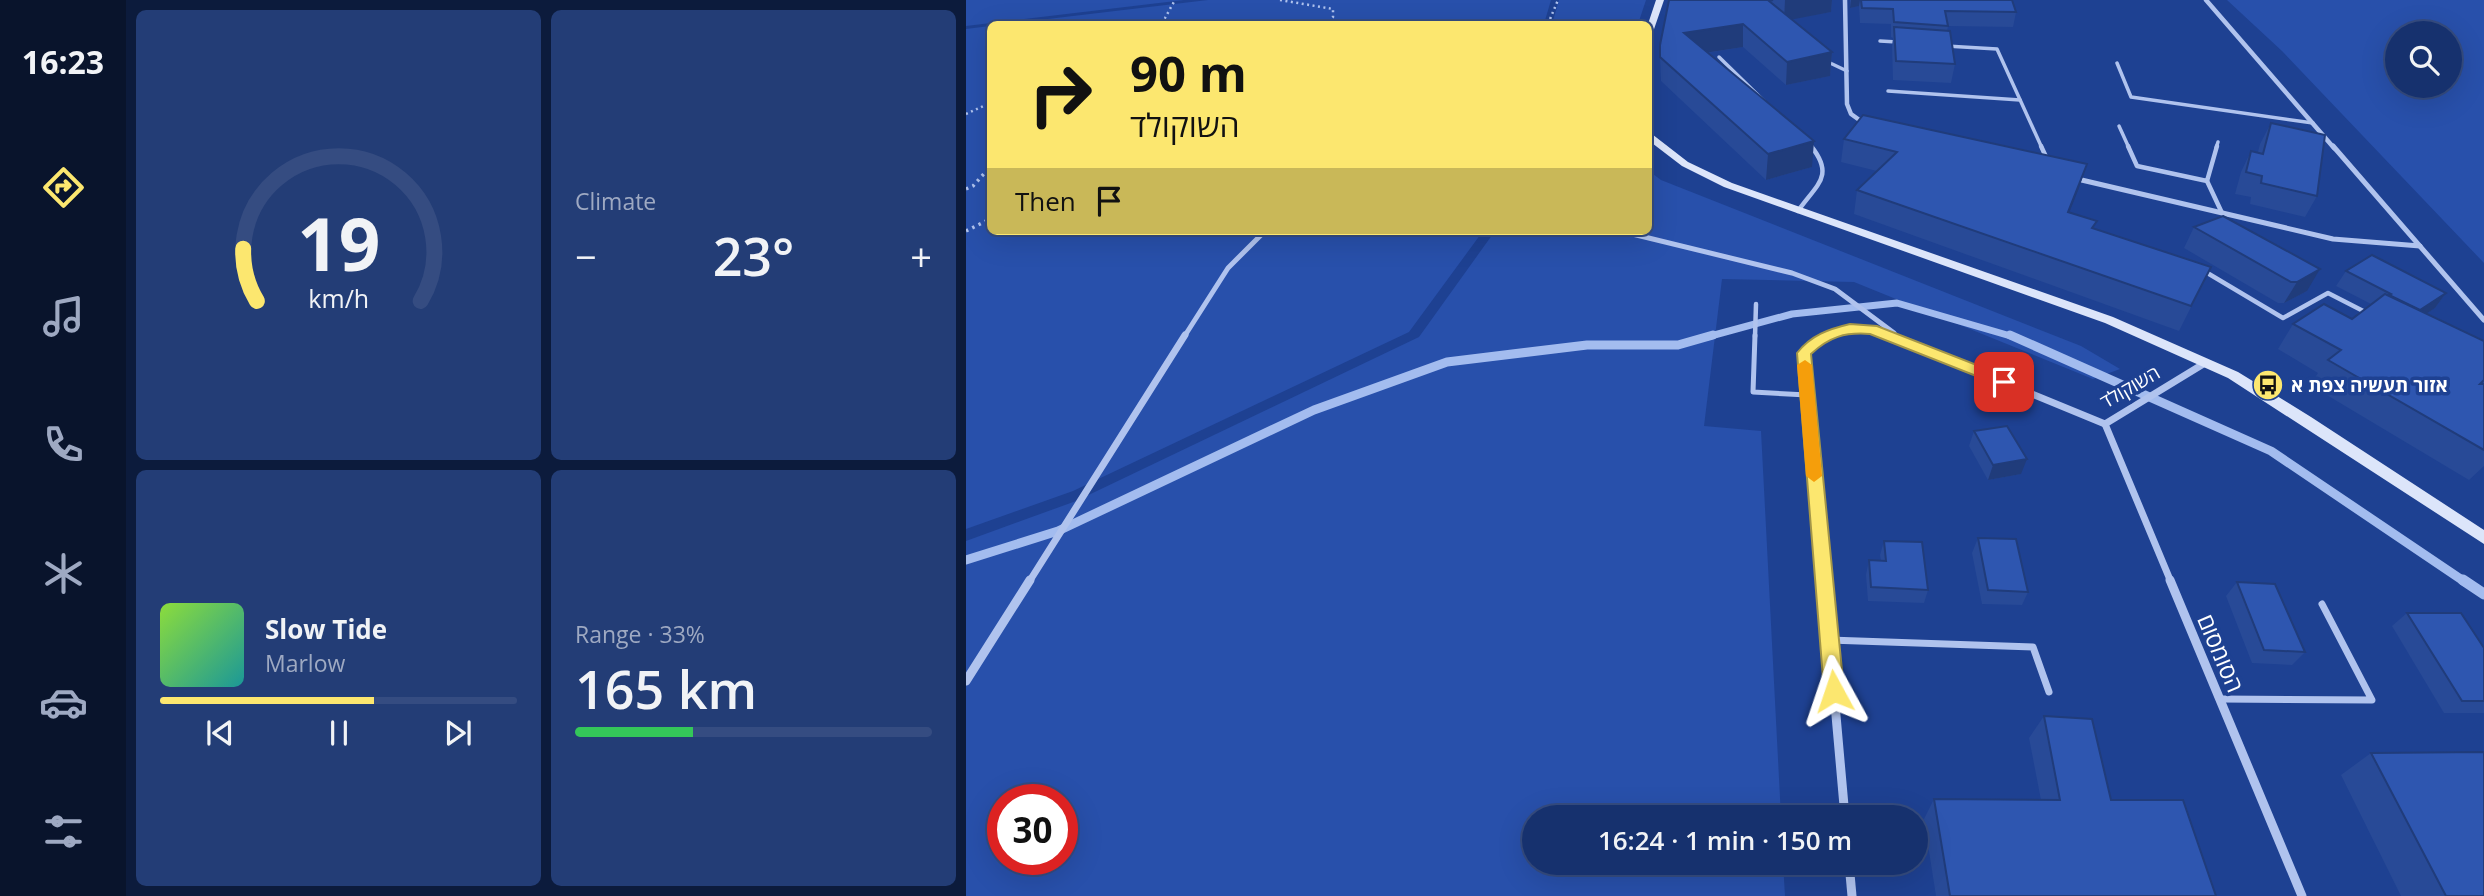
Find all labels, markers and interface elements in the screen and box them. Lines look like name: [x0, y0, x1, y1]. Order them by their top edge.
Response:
map controls: [2385, 21, 2462, 98]
button: search: [2385, 21, 2462, 98]
text: 16:23: [22, 40, 104, 83]
text: 90 m: [1130, 40, 1247, 106]
icon: right: [1015, 49, 1106, 140]
text: השוקולד: [1130, 103, 1240, 146]
icon: directions: [39, 163, 88, 212]
icon: arrive: [1090, 182, 1128, 220]
text: Then: [1015, 183, 1076, 219]
text: Climate: [575, 185, 656, 217]
text: 19: [297, 193, 380, 292]
text: 23°: [713, 220, 794, 291]
text: −: [575, 230, 597, 282]
text: +: [910, 230, 932, 282]
text: km/h: [308, 281, 369, 315]
icon: music: [39, 292, 88, 341]
pin: [1974, 352, 2034, 412]
street label: השוקולד: [2095, 359, 2165, 415]
icon: arrive: [1985, 363, 2023, 401]
bus stop icon: אזור תעשיה צפת א: [2251, 368, 2285, 402]
place label: אזור תעשיה צפת א: [2291, 372, 2448, 398]
icon: phone: [39, 420, 88, 469]
icon: climate: [39, 549, 88, 598]
street label: הסומסום: [2190, 609, 2252, 697]
text: Slow Tide: [265, 611, 387, 647]
text: Range · 33%: [575, 618, 705, 650]
text: Marlow: [265, 647, 345, 679]
text: 165 km: [575, 653, 757, 724]
position arrow: [1797, 654, 1871, 728]
icon: car: [39, 678, 88, 727]
icon: previous: [201, 714, 239, 752]
icon: pause: [320, 714, 358, 752]
icon: next: [439, 714, 477, 752]
speed limit sign: 30: [987, 784, 1078, 875]
icon: filters: [39, 807, 88, 856]
text: 16:24 · 1 min · 150 m: [1598, 822, 1852, 858]

